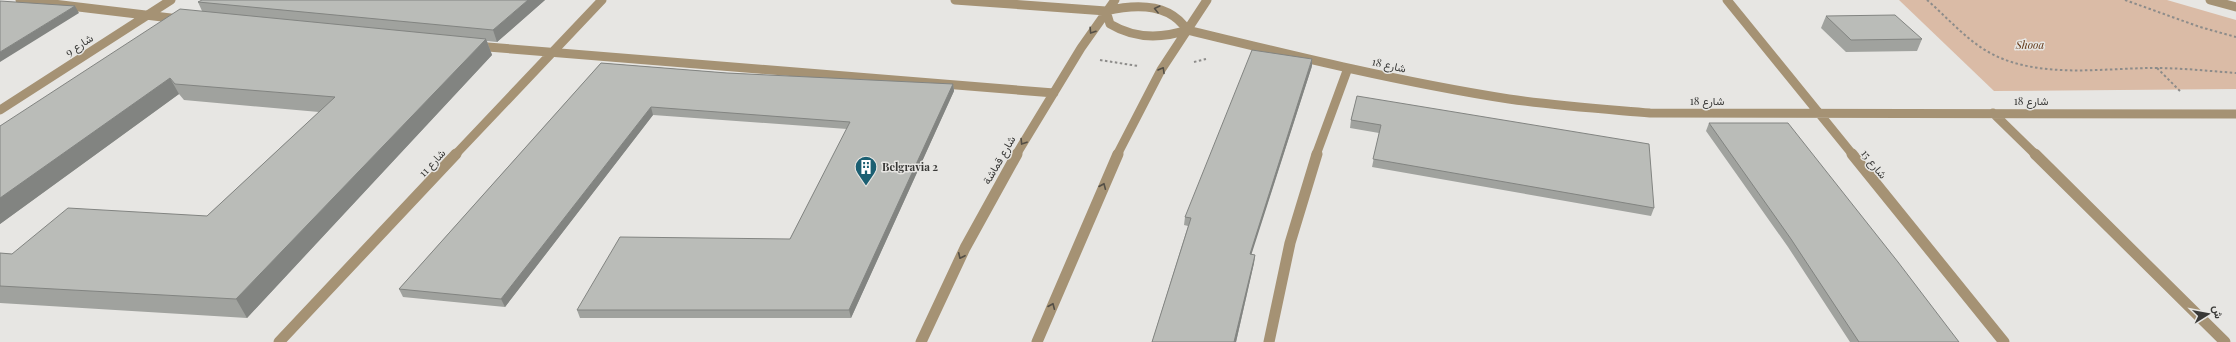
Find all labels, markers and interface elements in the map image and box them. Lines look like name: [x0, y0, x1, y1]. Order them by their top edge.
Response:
one-way arrow: [1154, 5, 1161, 14]
one-way arrow: [1090, 27, 1097, 34]
street label: شارع 9: [62, 30, 96, 60]
park label: Shooa: [2015, 37, 2044, 52]
street label: شارع 18: [1370, 53, 1408, 77]
one-way arrow: [1157, 67, 1164, 75]
street label: شارع 18: [1690, 93, 1725, 109]
street label: شارع 18: [2014, 93, 2049, 109]
street label: شارع قماشة: [979, 133, 1019, 187]
one-way arrow: [1021, 138, 1028, 145]
street label: شارع 11: [415, 145, 449, 181]
street label: شارع 15: [1857, 146, 1891, 182]
building icon: Belgravia 2: [853, 154, 879, 187]
place label: Belgravia 2: [882, 159, 938, 174]
one-way arrow: [1098, 183, 1106, 190]
one-way arrow: [958, 251, 966, 259]
north arrow: [2188, 294, 2228, 334]
one-way arrow: [1048, 303, 1056, 310]
text: ش: [2210, 304, 2227, 320]

